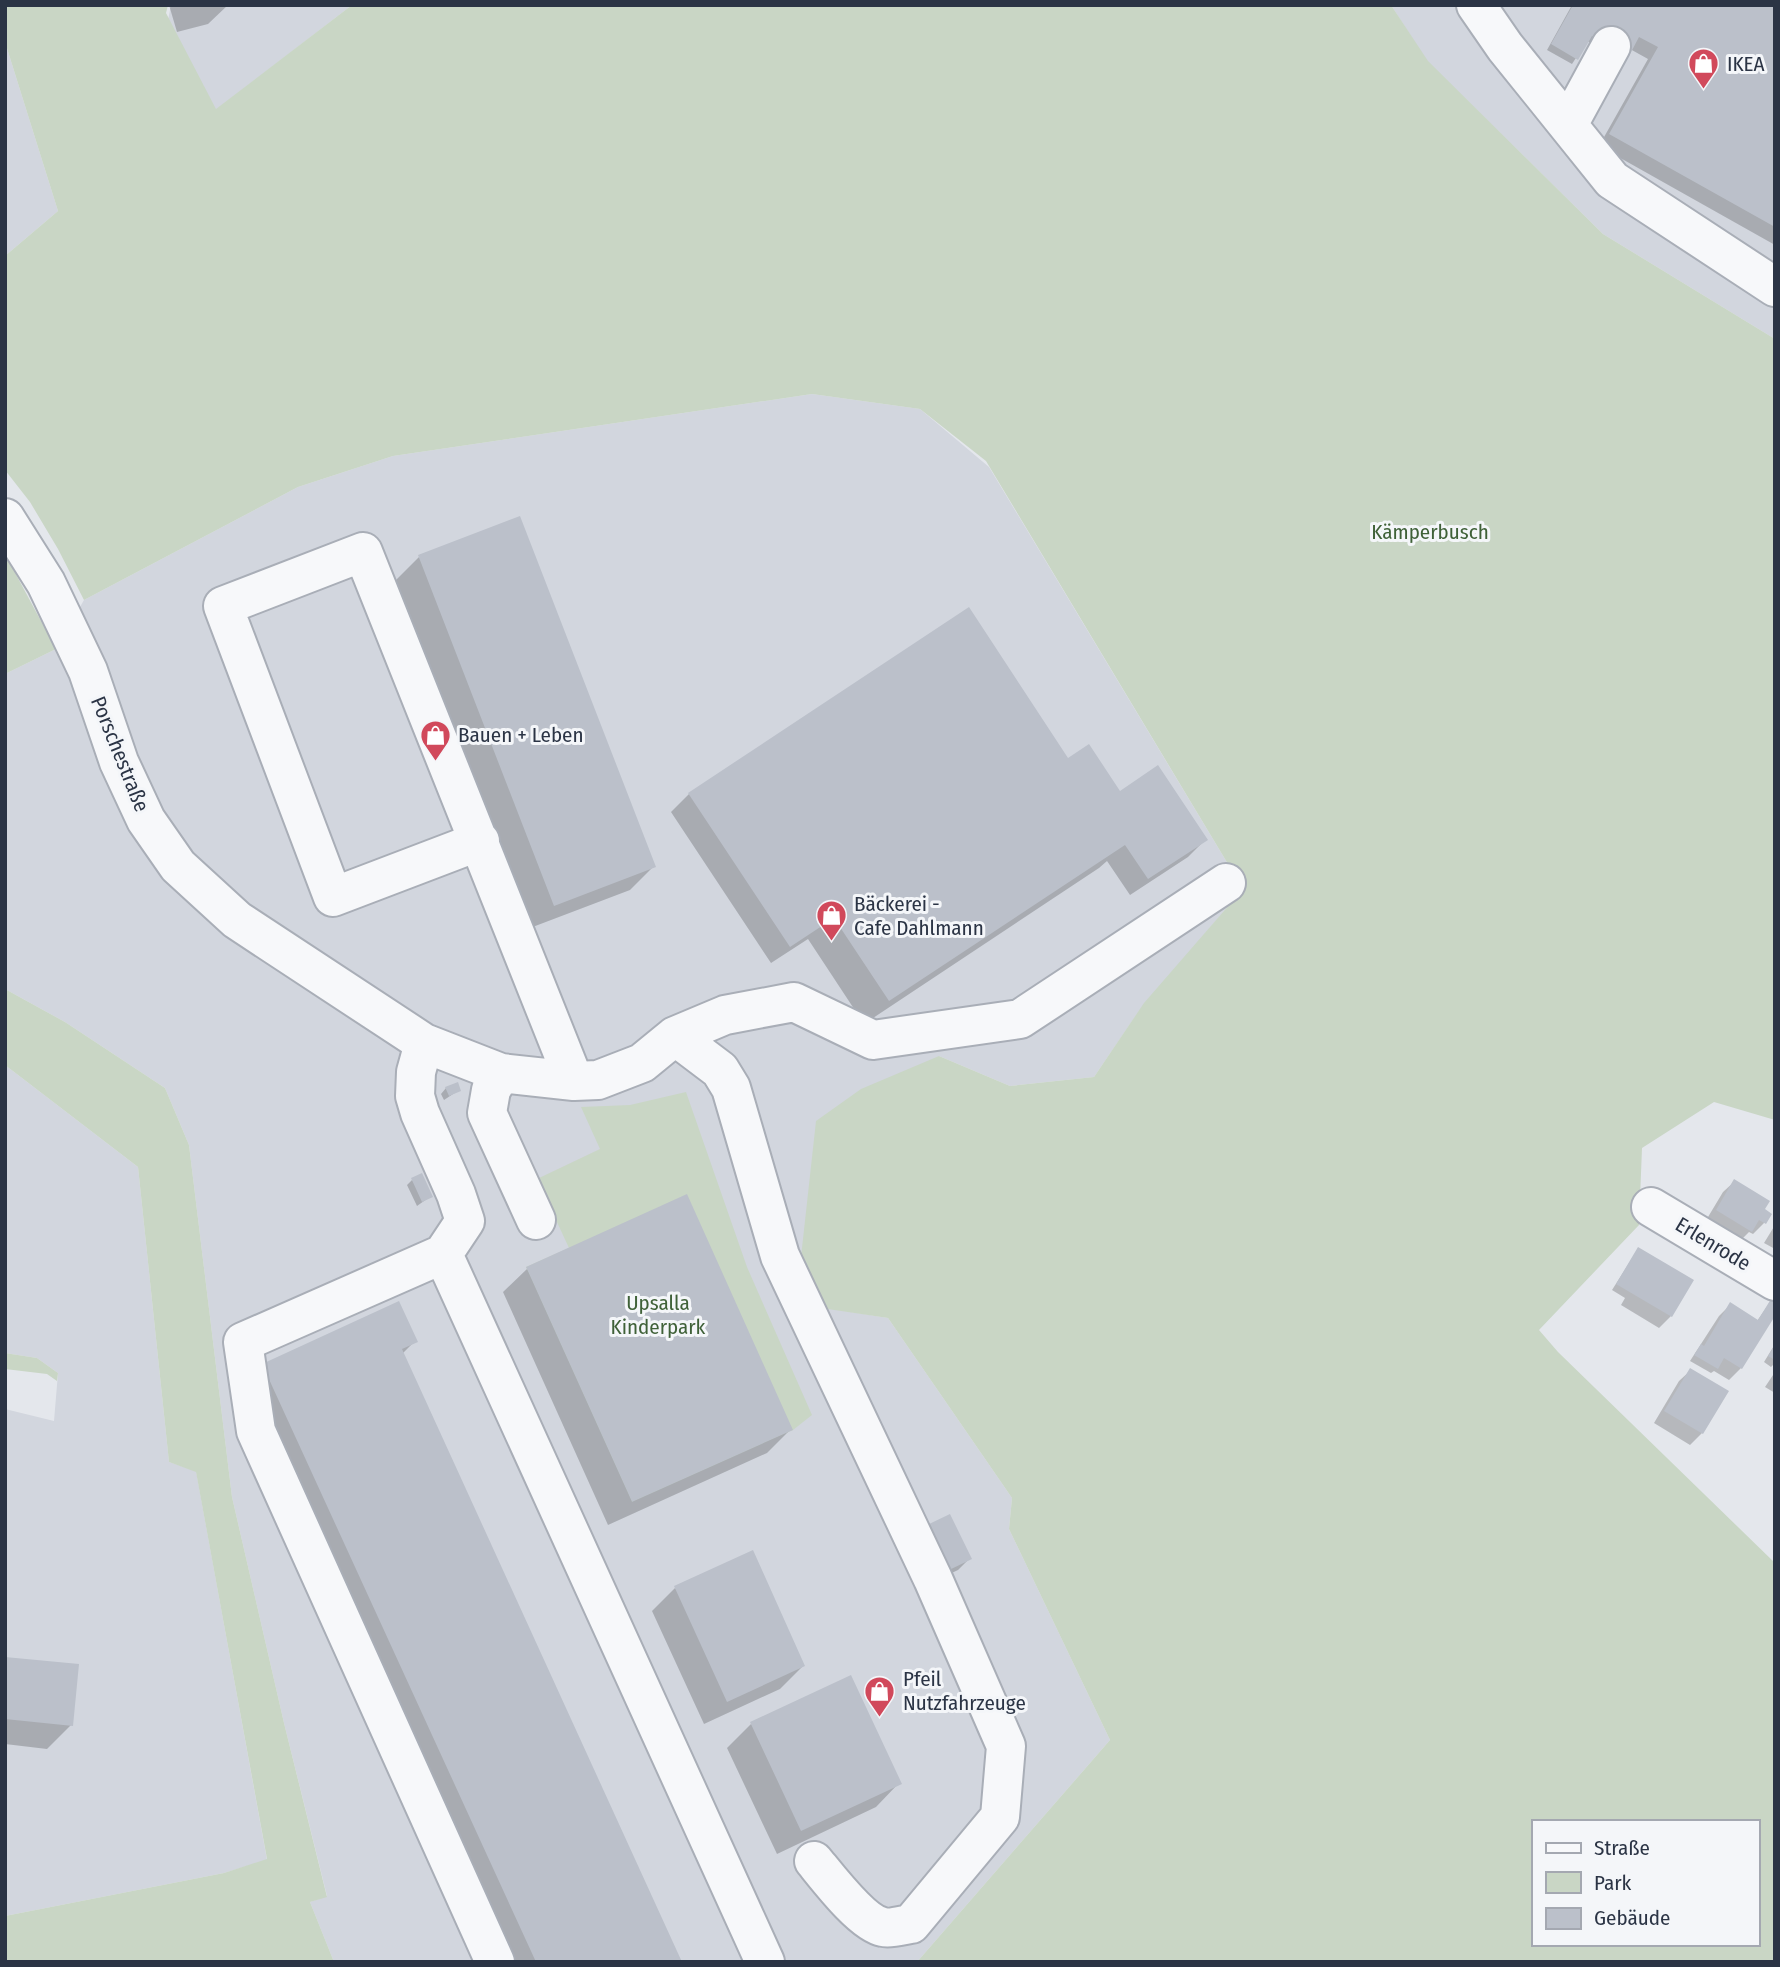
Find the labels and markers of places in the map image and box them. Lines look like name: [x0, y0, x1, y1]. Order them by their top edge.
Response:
shop icon: IKEA: [1687, 47, 1721, 91]
place label: IKEA: [1727, 51, 1765, 77]
shop icon: Bauen + Leben: [418, 718, 452, 762]
place label: Bauen + Leben: [458, 722, 584, 748]
place label: Bäckerei - Cafe Dahlmann: [854, 891, 984, 941]
shop icon: Bäckerei - Cafe Dahlmann: [814, 899, 848, 943]
place label: Pfeil Nutzfahrzeuge: [903, 1666, 1026, 1716]
shop icon: Pfeil Nutzfahrzeuge: [863, 1674, 897, 1718]

